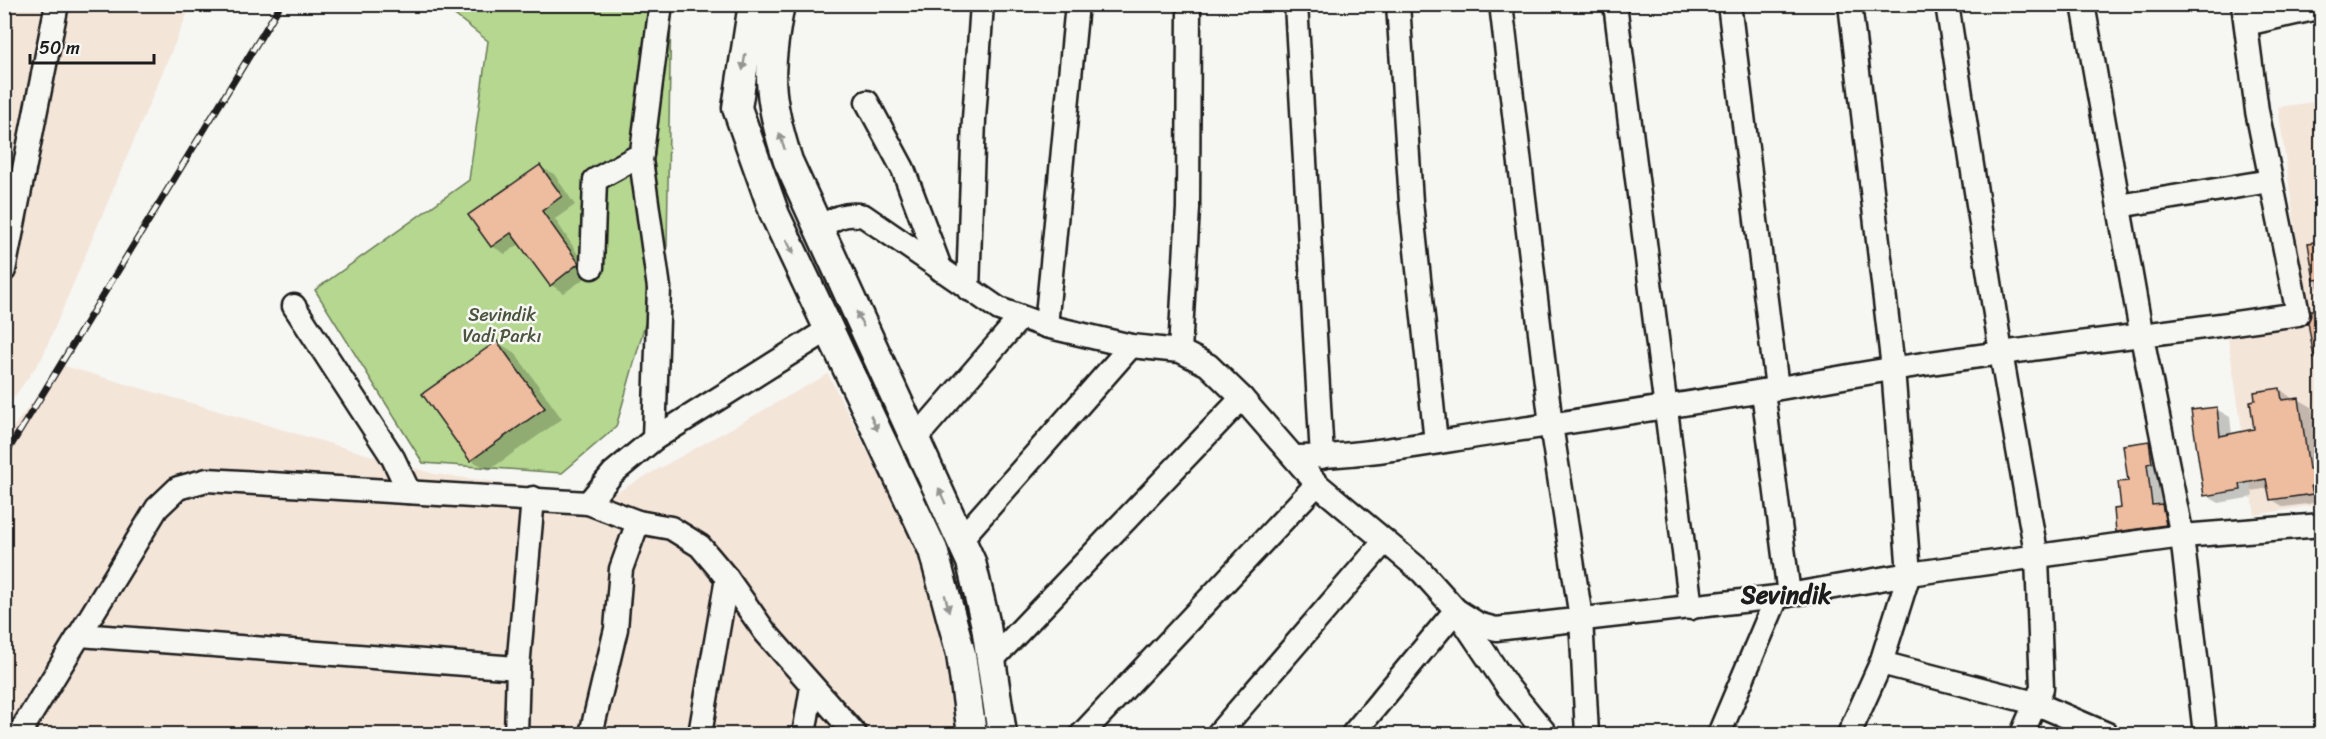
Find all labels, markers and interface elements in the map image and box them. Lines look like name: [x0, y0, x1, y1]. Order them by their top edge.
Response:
scale bar: [30, 27, 154, 65]
text: 50 m: [39, 32, 80, 64]
one-way arrow: [739, 53, 748, 72]
one-way arrow: [777, 132, 786, 150]
one-way arrow: [785, 238, 794, 255]
park label: Sevindik Vadi Parkı: [462, 299, 542, 352]
one-way arrow: [856, 310, 865, 327]
one-way arrow: [869, 414, 879, 432]
one-way arrow: [937, 487, 946, 505]
district label: Sevindik: [1740, 574, 1832, 616]
one-way arrow: [943, 594, 952, 612]

